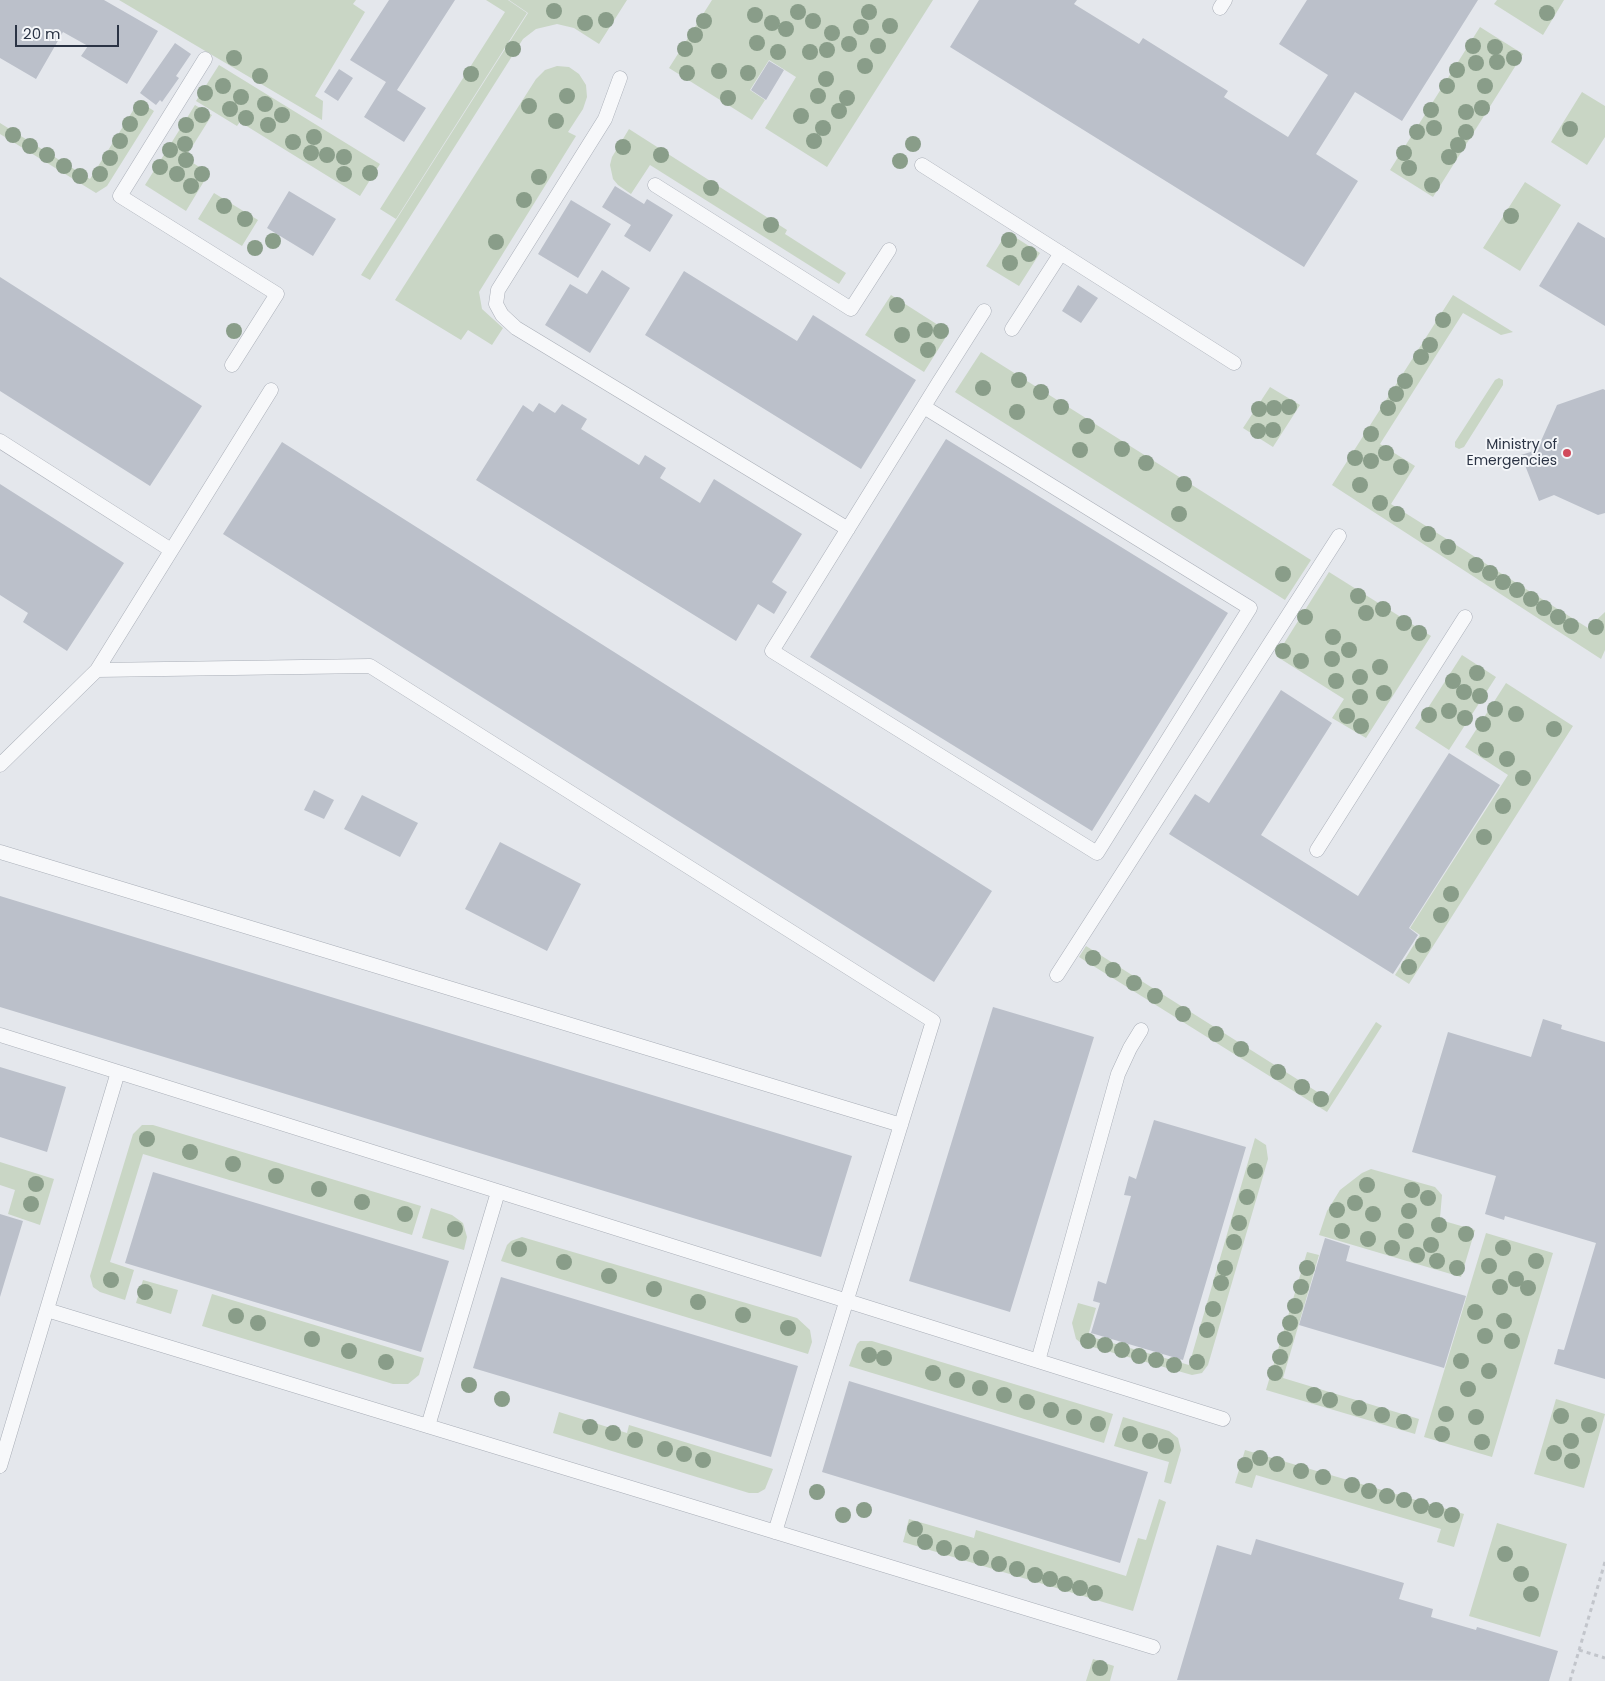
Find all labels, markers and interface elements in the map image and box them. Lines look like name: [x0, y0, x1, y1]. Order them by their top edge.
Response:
scale bar: [18, 15, 121, 47]
text: 20 m: [23, 23, 61, 44]
place label: Ministry of Emergencies: [1466, 437, 1557, 470]
marker: Ministry of Emergencies: [1561, 447, 1573, 459]

